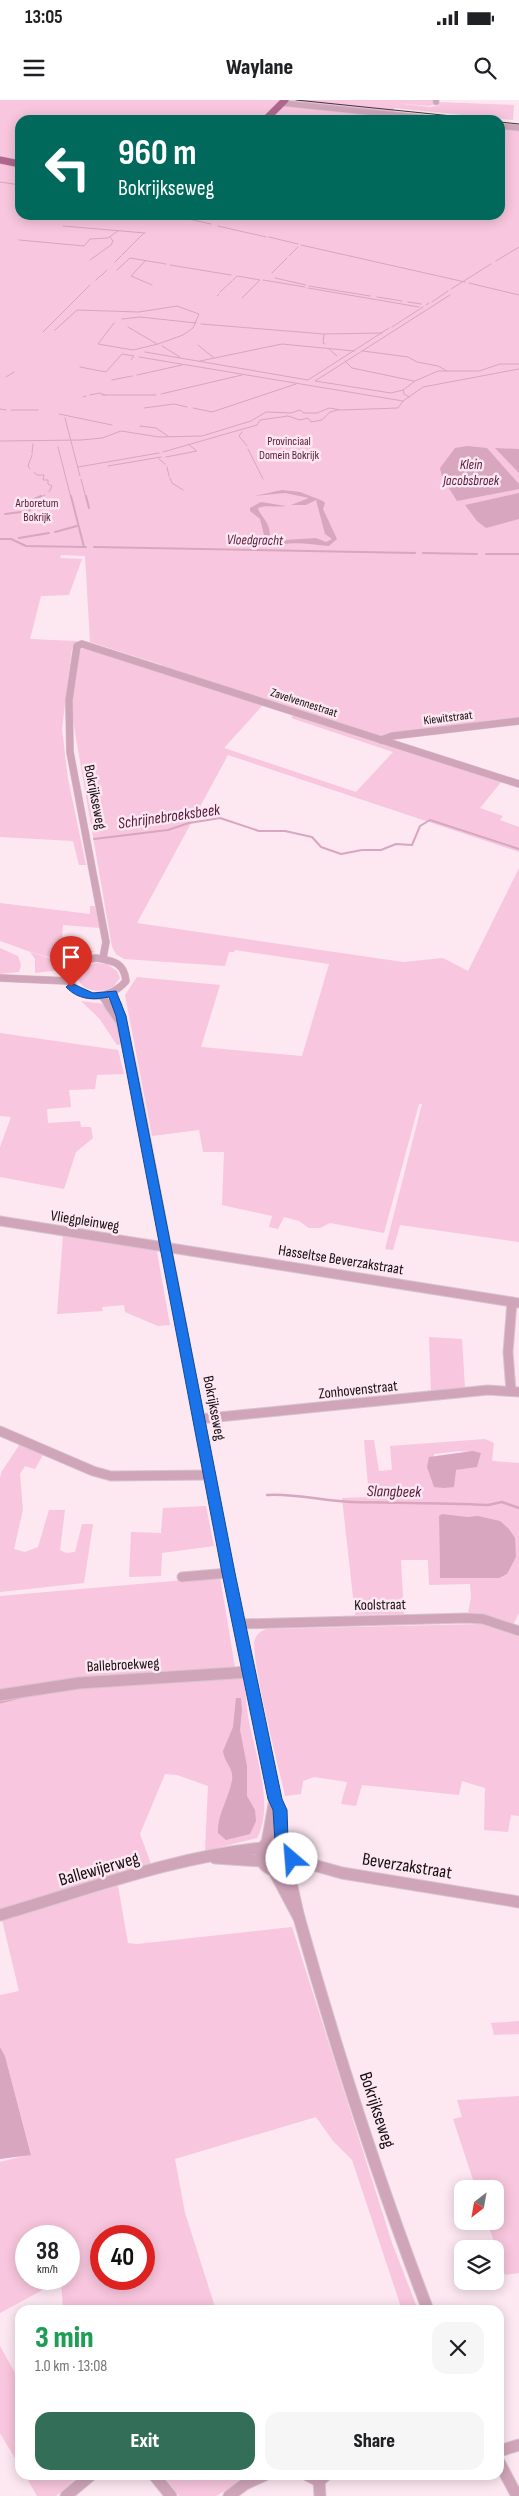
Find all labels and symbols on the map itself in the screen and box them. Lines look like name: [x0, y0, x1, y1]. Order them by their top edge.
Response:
park label: Provinciaal Domein Bokrijk: [259, 434, 319, 463]
water label: Klein Jacobsbroek: [442, 456, 500, 489]
park label: Arboretum Bokrijk: [14, 496, 59, 525]
water label: Vloedgracht: [227, 531, 284, 549]
street label: Zavelvennestraat: [269, 685, 340, 721]
street label: Kiewitstraat: [423, 708, 474, 728]
street label: Bokrijkseweg: [79, 763, 111, 831]
water label: Schrijnebroeksbeek: [117, 800, 222, 834]
pin: [50, 936, 92, 987]
street label: Vliegpleinweg: [49, 1206, 121, 1236]
street label: Hasseltse Beverzakstraat: [277, 1241, 405, 1279]
street label: Bokrijkseweg: [198, 1374, 230, 1442]
street label: Zonhovenstraat: [318, 1376, 399, 1404]
water label: Slangbeek: [367, 1482, 422, 1502]
street label: Koolstraat: [354, 1595, 407, 1615]
street label: Ballebroekweg: [86, 1654, 160, 1676]
position arrow: [265, 1832, 317, 1884]
street label: Ballewijerweg: [56, 1848, 142, 1890]
street label: Beverzakstraat: [361, 1849, 454, 1884]
street label: Bokrijkseweg: [355, 2069, 399, 2151]
north arrow: [454, 2180, 504, 2230]
speed limit sign: 40: [90, 2225, 155, 2290]

